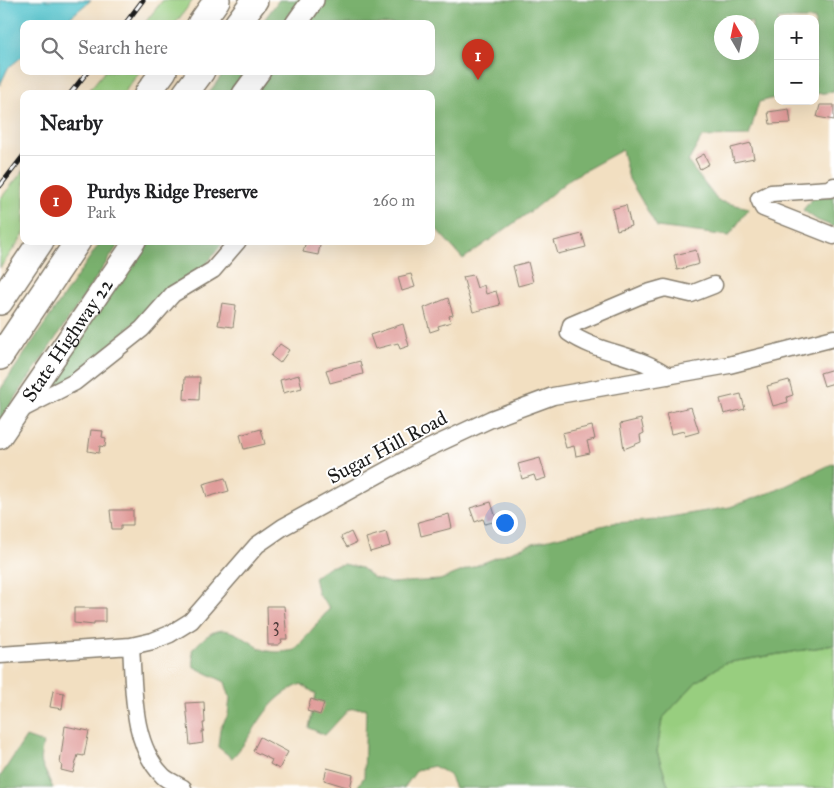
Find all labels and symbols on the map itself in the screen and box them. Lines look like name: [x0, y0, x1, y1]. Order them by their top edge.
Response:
north arrow: [714, 15, 759, 60]
pin: 1: [462, 39, 494, 80]
street label: State Highway 22: [17, 273, 118, 406]
street label: Sugar Hill Road: [323, 405, 452, 490]
your location: [492, 510, 518, 536]
house number: 3: [272, 614, 280, 636]

